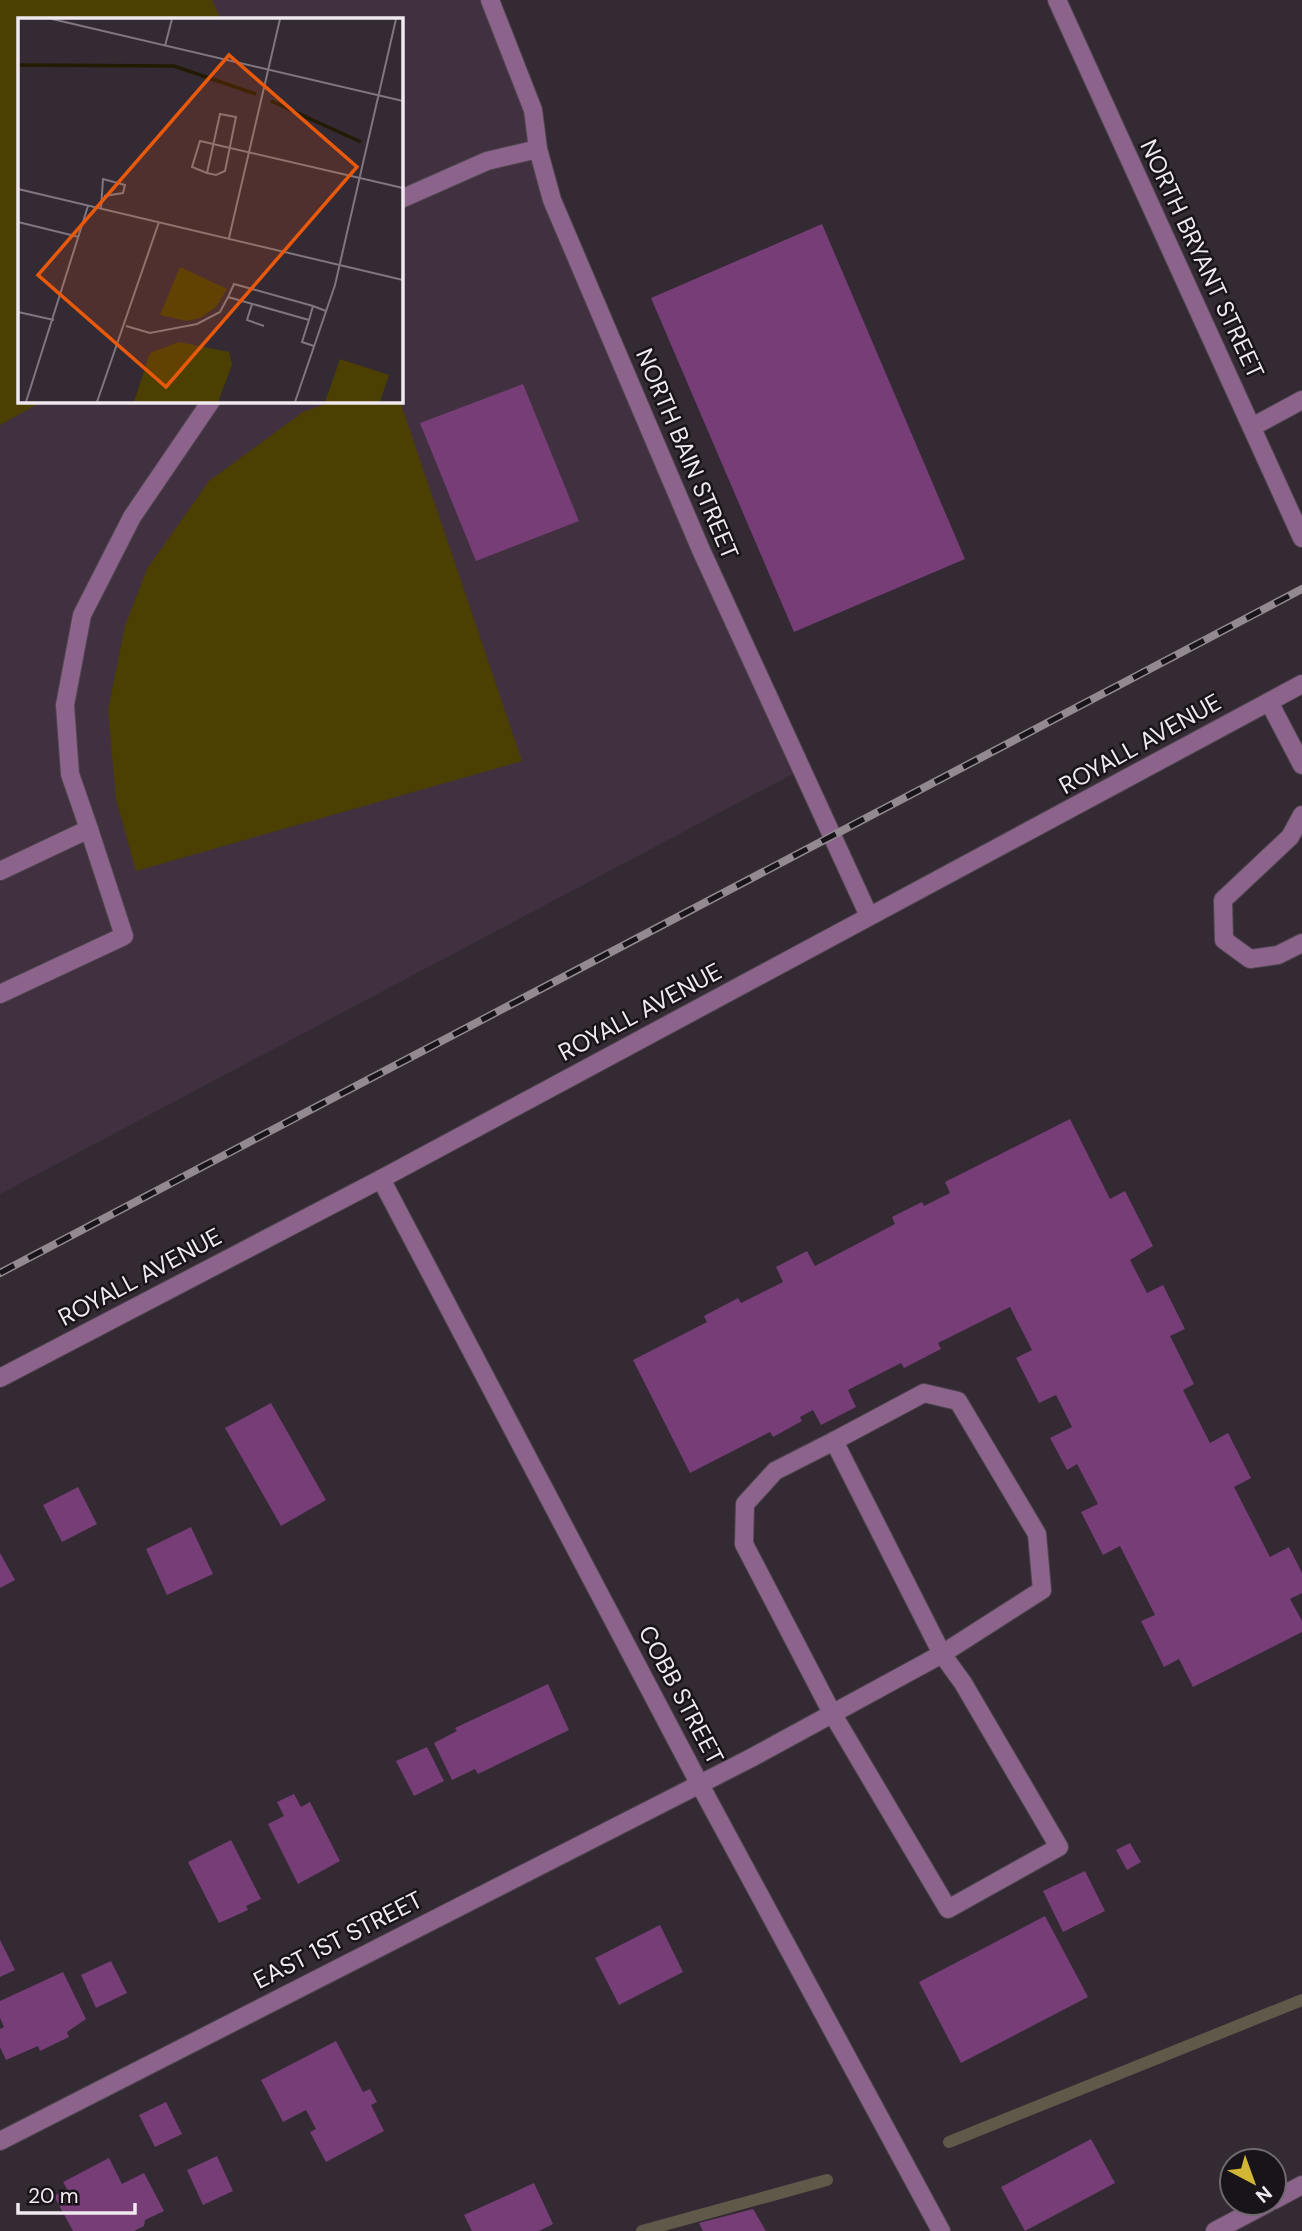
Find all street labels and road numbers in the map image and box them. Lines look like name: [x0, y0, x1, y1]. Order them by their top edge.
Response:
street label: NORTH BRYANT STREET: [1133, 134, 1271, 383]
street label: NORTH BAIN STREET: [629, 344, 746, 564]
street label: ROYALL AVENUE: [1053, 686, 1226, 801]
street label: ROYALL AVENUE: [553, 955, 727, 1068]
street label: ROYALL AVENUE: [53, 1220, 227, 1333]
street label: COBB STREET: [632, 1620, 731, 1770]
street label: EAST 1ST STREET: [248, 1884, 427, 1995]

